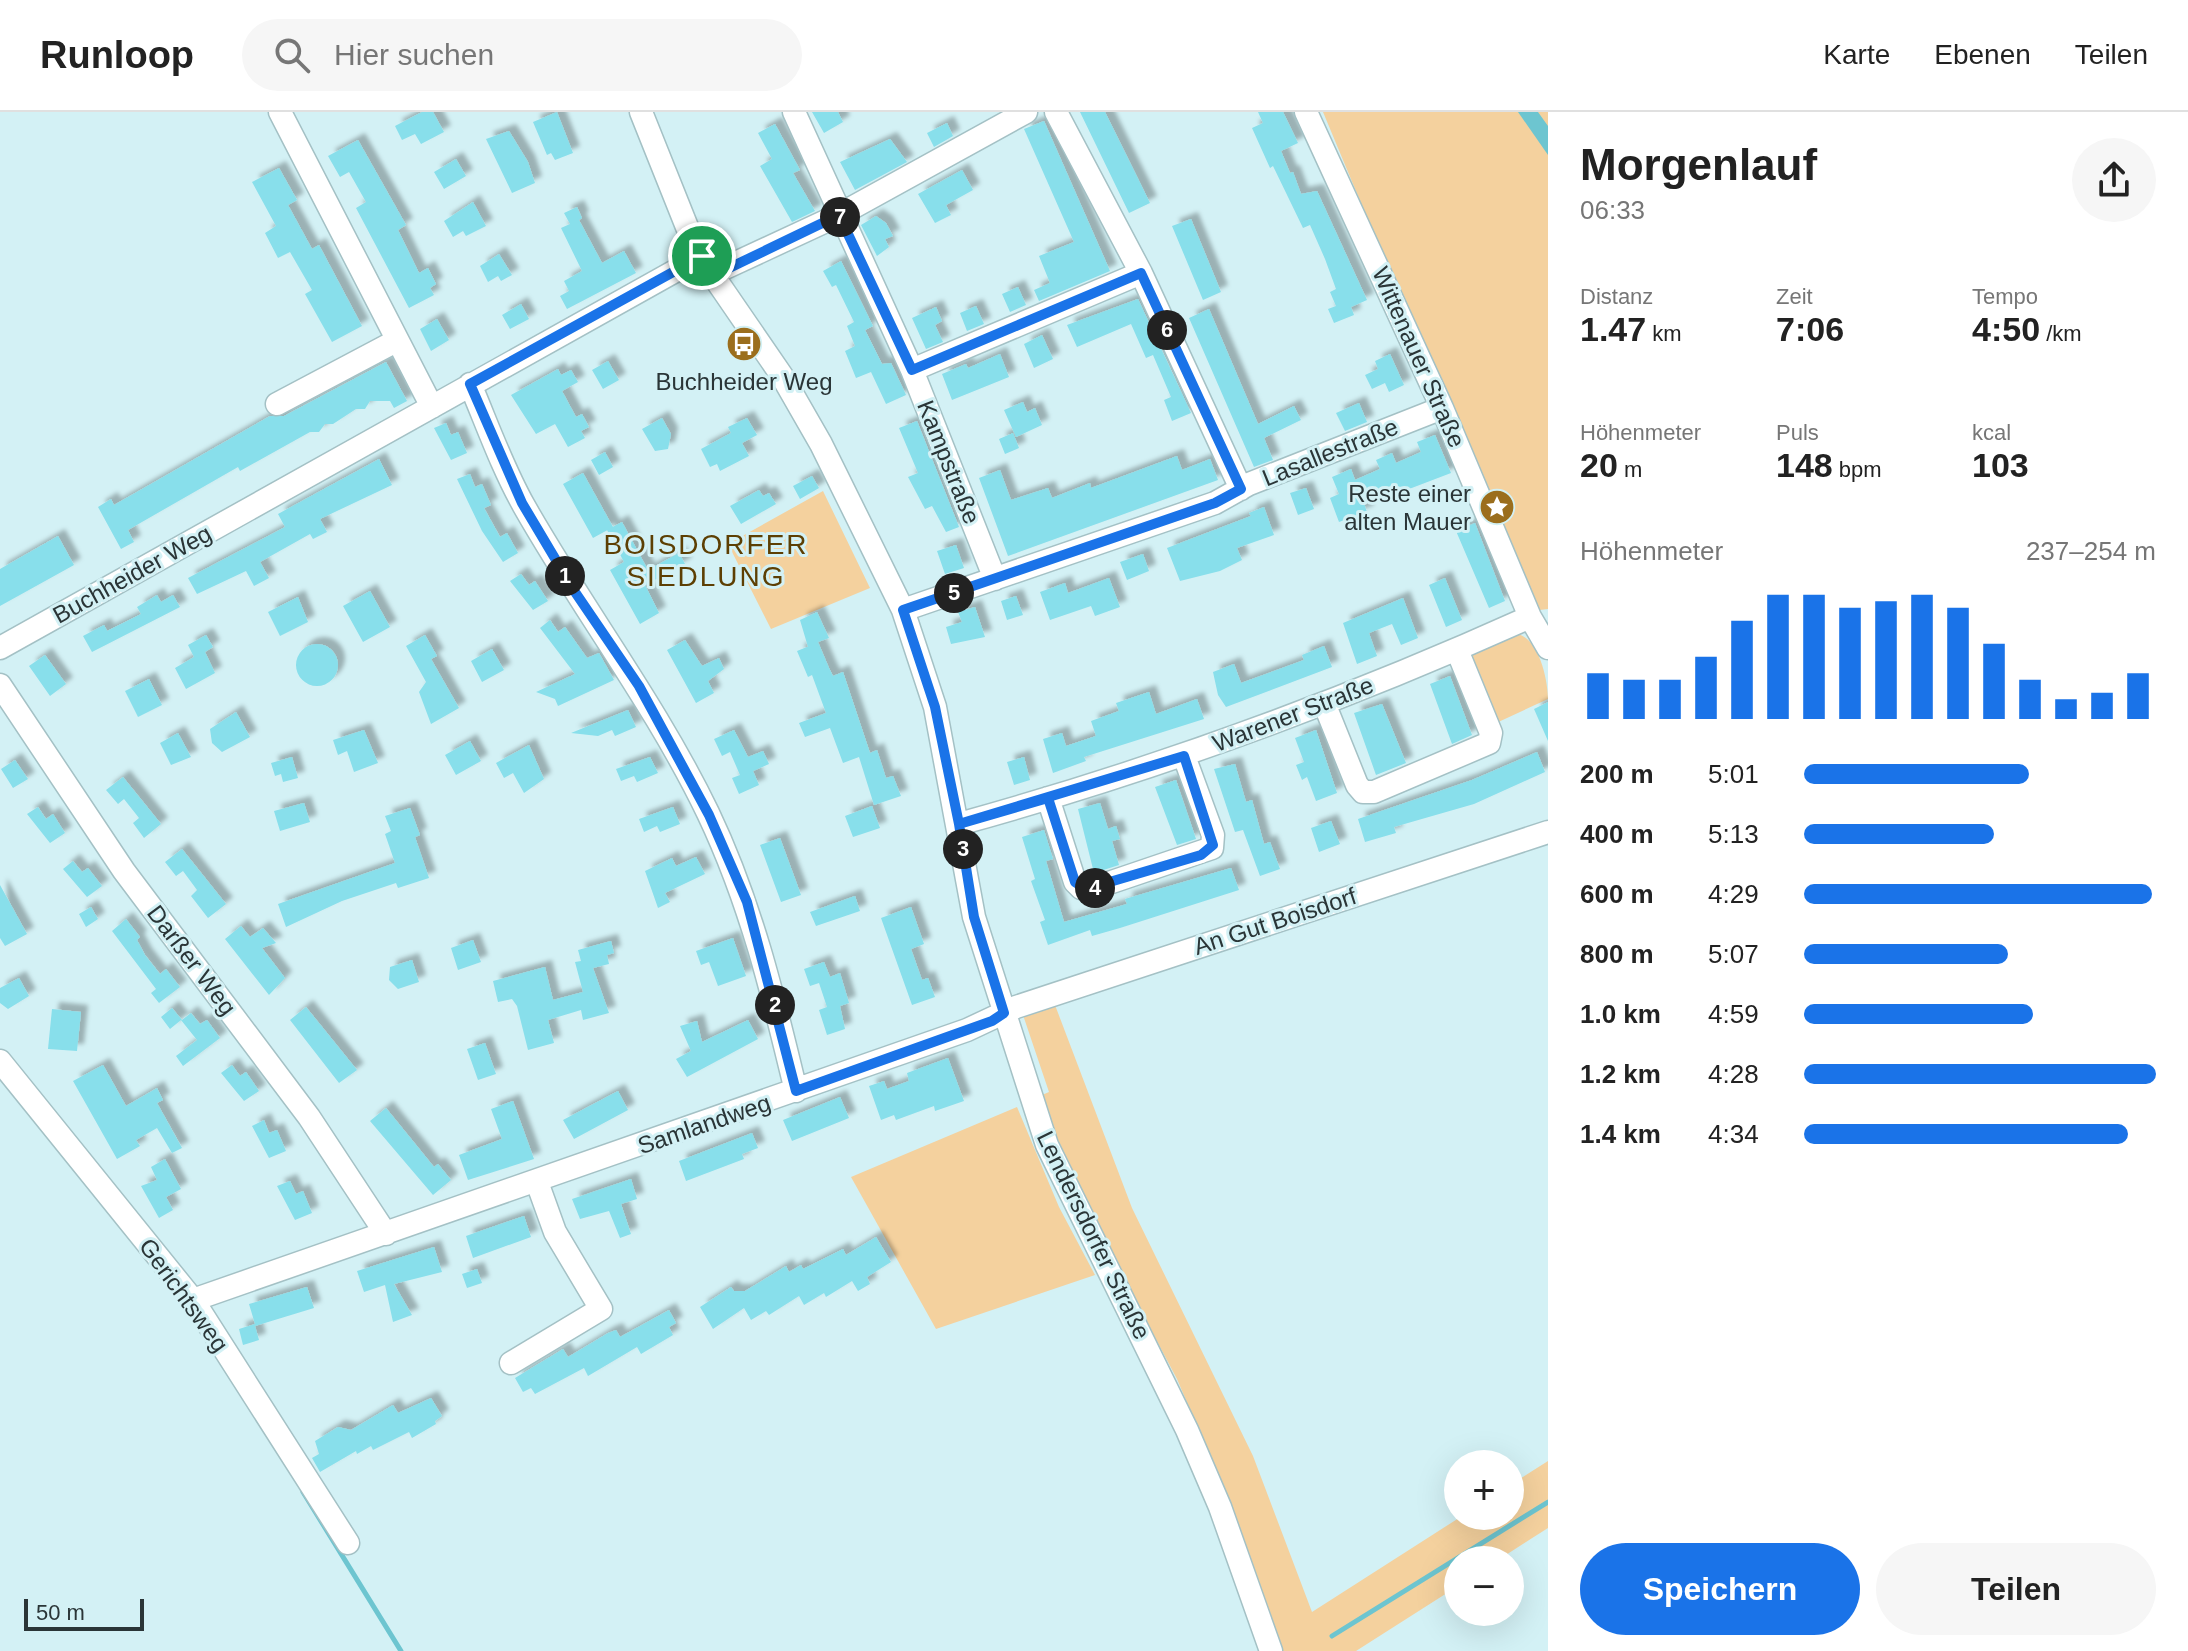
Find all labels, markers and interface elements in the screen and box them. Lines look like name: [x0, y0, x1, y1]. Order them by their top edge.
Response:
search box: [242, 19, 802, 91]
icon: search: [270, 33, 314, 77]
text: Runloop: [40, 34, 194, 76]
text: Hier suchen: [334, 38, 494, 71]
text: Karte: [1823, 39, 1890, 70]
text: Ebenen: [1934, 39, 2031, 70]
text: Teilen: [2075, 39, 2148, 70]
button: share: [2072, 138, 2156, 222]
text: Morgenlauf: [1580, 140, 1817, 189]
text: 06:33: [1580, 195, 1645, 225]
pin: 7: [820, 197, 860, 237]
text: 7: [834, 204, 846, 229]
pin: [668, 222, 736, 290]
icon: arrive: [680, 234, 724, 278]
street label: Wittenauer Straße: [1367, 263, 1471, 451]
text: Distanz: [1580, 284, 1653, 309]
text: Zeit: [1776, 284, 1813, 309]
text: Tempo: [1972, 284, 2038, 309]
pin: 6: [1147, 310, 1187, 350]
text: 1.47: [1580, 310, 1646, 348]
text: 7:06: [1776, 310, 1844, 348]
text: 4:50: [1972, 310, 2040, 348]
text: 6: [1161, 317, 1173, 342]
text: km: [1646, 321, 1682, 346]
text: /km: [2040, 321, 2082, 346]
bus stop icon: Buchheider Weg: [725, 325, 763, 363]
place label: Buchheider Weg: [656, 368, 833, 395]
street label: Kampstraße: [912, 396, 986, 528]
street label: Lasallestraße: [1258, 412, 1402, 492]
text: Höhenmeter: [1580, 420, 1701, 445]
text: Puls: [1776, 420, 1819, 445]
text: kcal: [1972, 420, 2011, 445]
text: 20: [1580, 446, 1618, 484]
text: 148: [1776, 446, 1833, 484]
text: 103: [1972, 446, 2029, 484]
text: m: [1618, 457, 1642, 482]
text: bpm: [1833, 457, 1882, 482]
place label: Reste einer alten Mauer: [1344, 480, 1471, 535]
place icon: Reste einer alten Mauer: [1478, 488, 1516, 526]
street label: Buchheider Weg: [48, 519, 216, 629]
district label: BOISDORFER SIEDLUNG: [603, 529, 809, 592]
text: Höhenmeter: [1580, 536, 1723, 566]
text: 237–254 m: [2026, 536, 2156, 566]
pin: 1: [545, 556, 585, 596]
text: 1: [559, 563, 571, 588]
pin: 5: [934, 573, 974, 613]
text: 5: [948, 580, 960, 605]
street label: Warener Straße: [1209, 671, 1377, 757]
text: 200 m: [1580, 759, 1654, 789]
text: 5:01: [1708, 759, 1759, 789]
text: 400 m: [1580, 819, 1654, 849]
text: 5:13: [1708, 819, 1759, 849]
pin: 3: [943, 829, 983, 869]
text: 3: [957, 836, 969, 861]
pin: 4: [1075, 868, 1115, 908]
text: 4: [1089, 875, 1101, 900]
text: 600 m: [1580, 879, 1654, 909]
text: 4:29: [1708, 879, 1759, 909]
street label: An Gut Boisdorf: [1190, 882, 1360, 960]
street label: Darßer Weg: [142, 900, 242, 1020]
text: 800 m: [1580, 939, 1654, 969]
text: 5:07: [1708, 939, 1759, 969]
pin: 2: [755, 985, 795, 1025]
text: 2: [769, 992, 781, 1017]
text: 1.0 km: [1580, 999, 1661, 1029]
text: 4:59: [1708, 999, 1759, 1029]
text: 1.2 km: [1580, 1059, 1661, 1089]
text: 4:28: [1708, 1059, 1759, 1089]
street label: Samlandweg: [634, 1089, 774, 1159]
text: 1.4 km: [1580, 1119, 1661, 1149]
text: 4:34: [1708, 1119, 1759, 1149]
street label: Lendersdorfer Straße: [1032, 1127, 1156, 1343]
street label: Gerichtsweg: [134, 1233, 234, 1357]
map controls: [1444, 1450, 1524, 1626]
button: +: [1444, 1450, 1524, 1530]
button: Speichern: [1580, 1543, 1860, 1635]
button: Teilen: [1876, 1543, 2156, 1635]
button: −: [1444, 1546, 1524, 1626]
scale bar: [24, 1595, 144, 1631]
text: 50 m: [36, 1600, 85, 1625]

